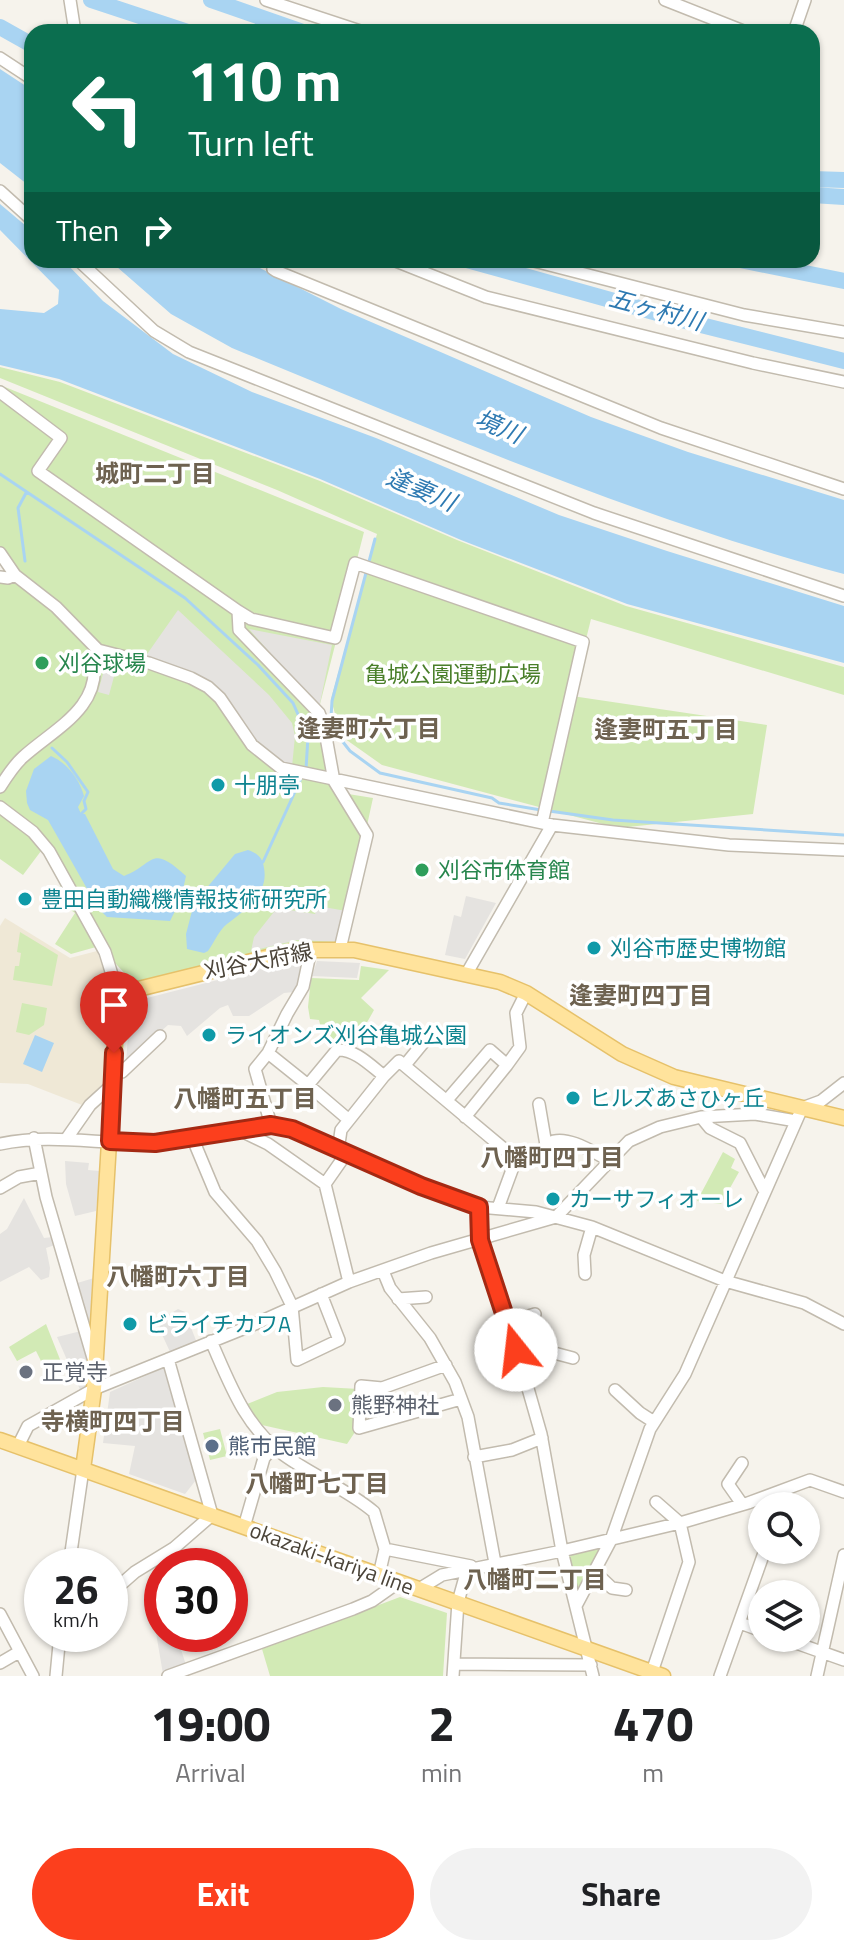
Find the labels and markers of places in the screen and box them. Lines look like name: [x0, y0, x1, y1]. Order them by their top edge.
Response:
place label: 刈谷球場: [58, 646, 146, 680]
marker: 刈谷球場: [33, 654, 51, 672]
place label: 十朋亭: [234, 768, 300, 802]
marker: 十朋亭: [209, 776, 227, 794]
place label: 刈谷市体育館: [438, 853, 570, 887]
marker: 刈谷市体育館: [413, 861, 431, 879]
place label: 豊田自動織機情報技術研究所: [41, 882, 327, 916]
marker: 豊田自動織機情報技術研究所: [16, 890, 34, 908]
place label: 刈谷市歴史博物館: [610, 931, 786, 965]
marker: 刈谷市歴史博物館: [585, 939, 603, 957]
pin: [80, 971, 148, 1053]
place label: ライオンズ刈谷亀城公園: [225, 1018, 467, 1052]
marker: ライオンズ刈谷亀城公園: [200, 1026, 218, 1044]
place label: ヒルズあさひヶ丘: [589, 1081, 765, 1115]
marker: ヒルズあさひヶ丘: [564, 1089, 582, 1107]
place label: カーサフィオーレ: [569, 1182, 744, 1216]
marker: カーサフィオーレ: [544, 1190, 562, 1208]
place label: ビライチカワA: [146, 1307, 291, 1341]
marker: ビライチカワA: [121, 1315, 139, 1333]
place label: 正覚寺: [42, 1355, 108, 1389]
marker: 正覚寺: [17, 1363, 35, 1381]
place label: 熊野神社: [351, 1388, 439, 1422]
marker: 熊野神社: [326, 1396, 344, 1414]
place label: 熊市民館: [228, 1429, 316, 1463]
marker: 熊市民館: [203, 1437, 221, 1455]

